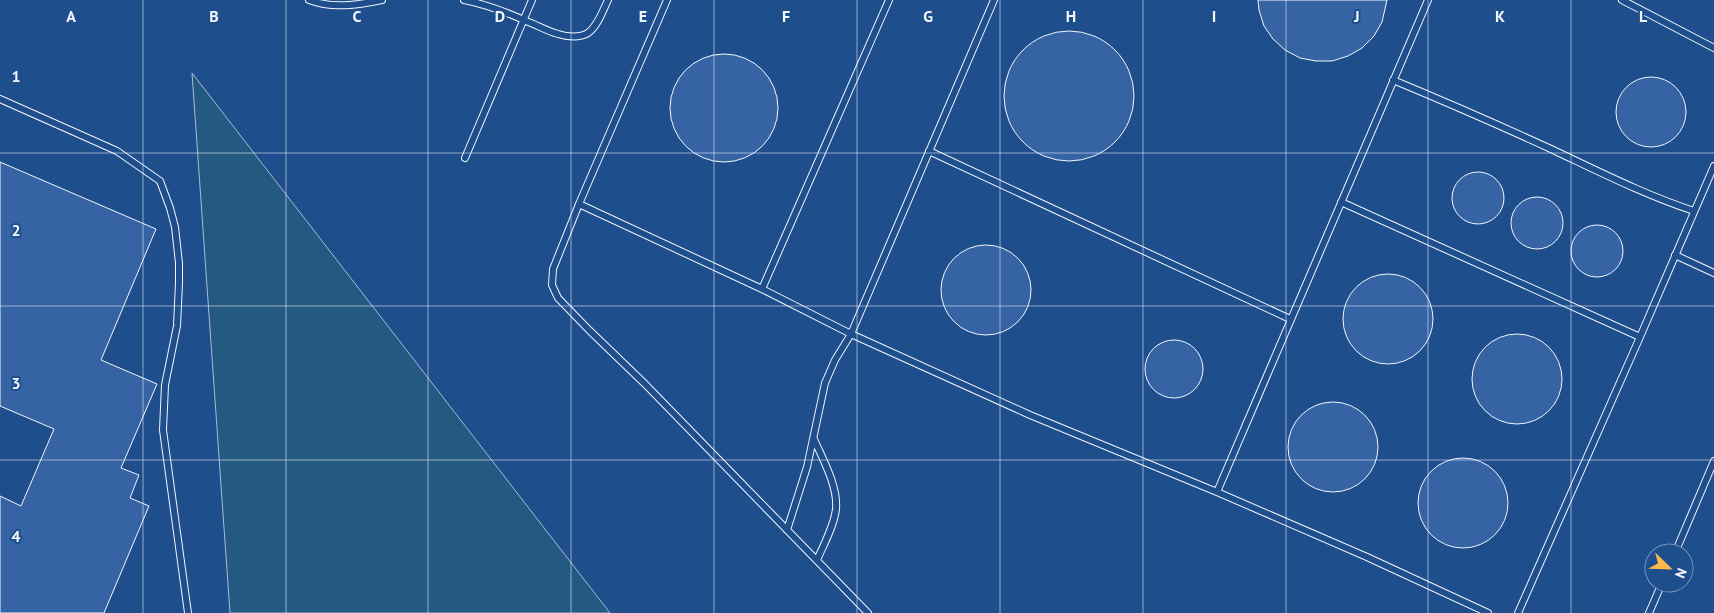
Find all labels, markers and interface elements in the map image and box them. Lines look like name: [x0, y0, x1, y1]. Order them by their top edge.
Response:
text: A: [66, 6, 76, 26]
text: B: [209, 6, 219, 26]
text: C: [353, 6, 362, 26]
text: D: [495, 6, 505, 26]
text: E: [639, 6, 647, 26]
text: F: [782, 6, 790, 26]
text: G: [923, 6, 933, 26]
text: H: [1066, 6, 1076, 26]
text: I: [1212, 6, 1216, 26]
text: J: [1353, 6, 1360, 26]
text: K: [1495, 6, 1505, 26]
text: L: [1639, 6, 1648, 26]
text: 1: [11, 66, 21, 86]
text: 2: [11, 220, 21, 240]
text: 3: [11, 373, 21, 393]
text: 4: [11, 526, 21, 546]
north arrow: [1644, 543, 1694, 593]
text: N: [1671, 565, 1691, 581]

